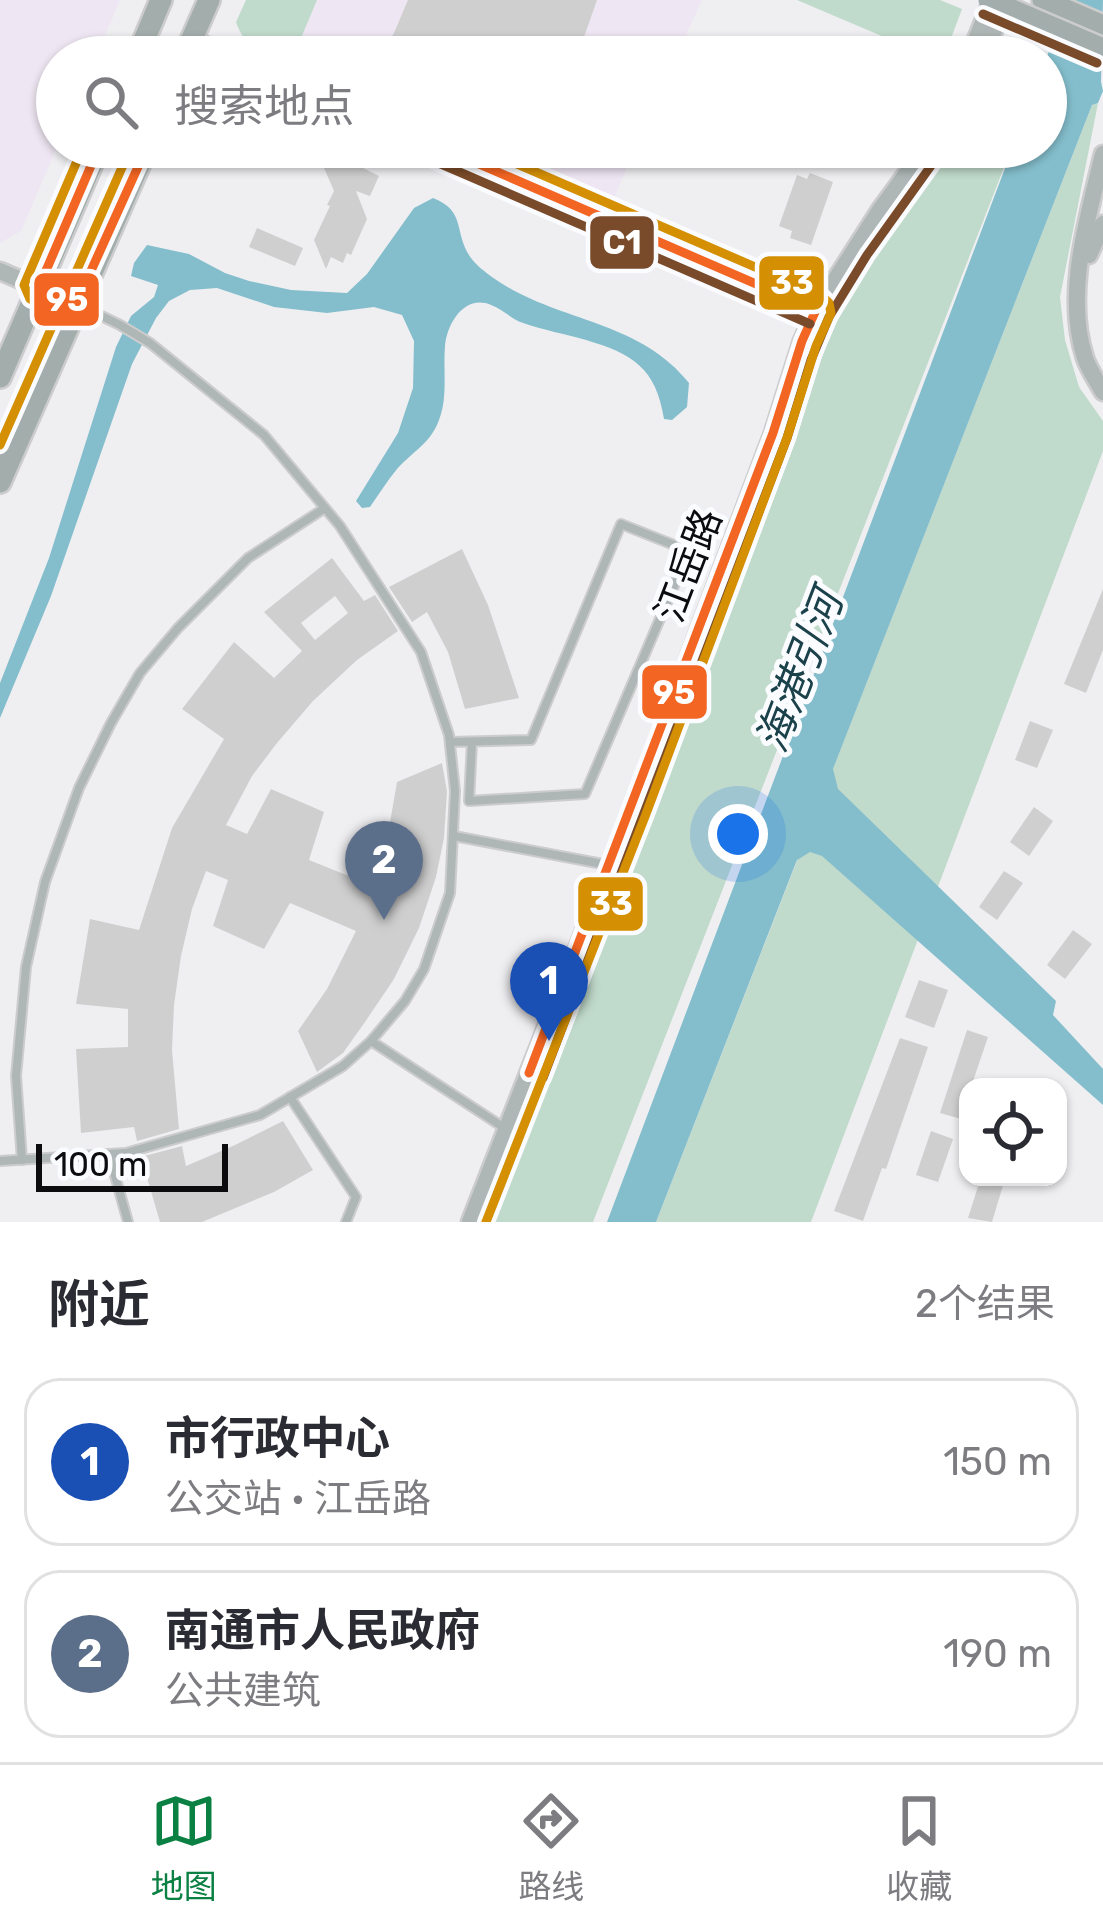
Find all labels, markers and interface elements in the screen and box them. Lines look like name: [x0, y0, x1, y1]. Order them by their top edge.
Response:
search box: [36, 36, 1067, 168]
icon: search: [78, 69, 144, 135]
text: 搜索地点: [174, 80, 354, 133]
line badge: C1: [588, 214, 656, 271]
text: C1: [602, 223, 642, 262]
line badge: 33: [757, 254, 826, 312]
text: 33: [770, 263, 814, 302]
line badge: 95: [32, 271, 101, 328]
text: 95: [46, 280, 88, 319]
street label: 江岳路: [646, 502, 731, 628]
water label: 海港引河: [746, 577, 856, 759]
line badge: 95: [640, 663, 709, 721]
text: 95: [653, 673, 695, 712]
your location: [708, 804, 768, 864]
pin: 2: [345, 821, 423, 920]
line badge: 33: [576, 875, 645, 933]
text: 33: [589, 884, 633, 923]
pin: 1: [510, 942, 588, 1041]
map controls: [959, 1078, 1067, 1186]
button: locate: [959, 1078, 1067, 1186]
scale bar: [36, 1138, 228, 1191]
text: 100 m: [54, 1145, 147, 1184]
text: 附近: [48, 1274, 150, 1335]
text: 2个结果: [915, 1281, 1055, 1327]
text: 市行政中心: [165, 1412, 390, 1465]
text: 1: [80, 1439, 100, 1485]
text: 150 m: [943, 1439, 1052, 1485]
text: 公交站 · 江岳路: [165, 1476, 431, 1522]
text: 南通市人民政府: [165, 1604, 480, 1657]
text: 2: [77, 1631, 103, 1677]
text: 190 m: [943, 1631, 1052, 1677]
text: 公共建筑: [165, 1668, 321, 1714]
tab: 地图: [151, 1788, 217, 1908]
tab: 路线: [518, 1788, 584, 1908]
tab: 收藏: [886, 1788, 952, 1908]

